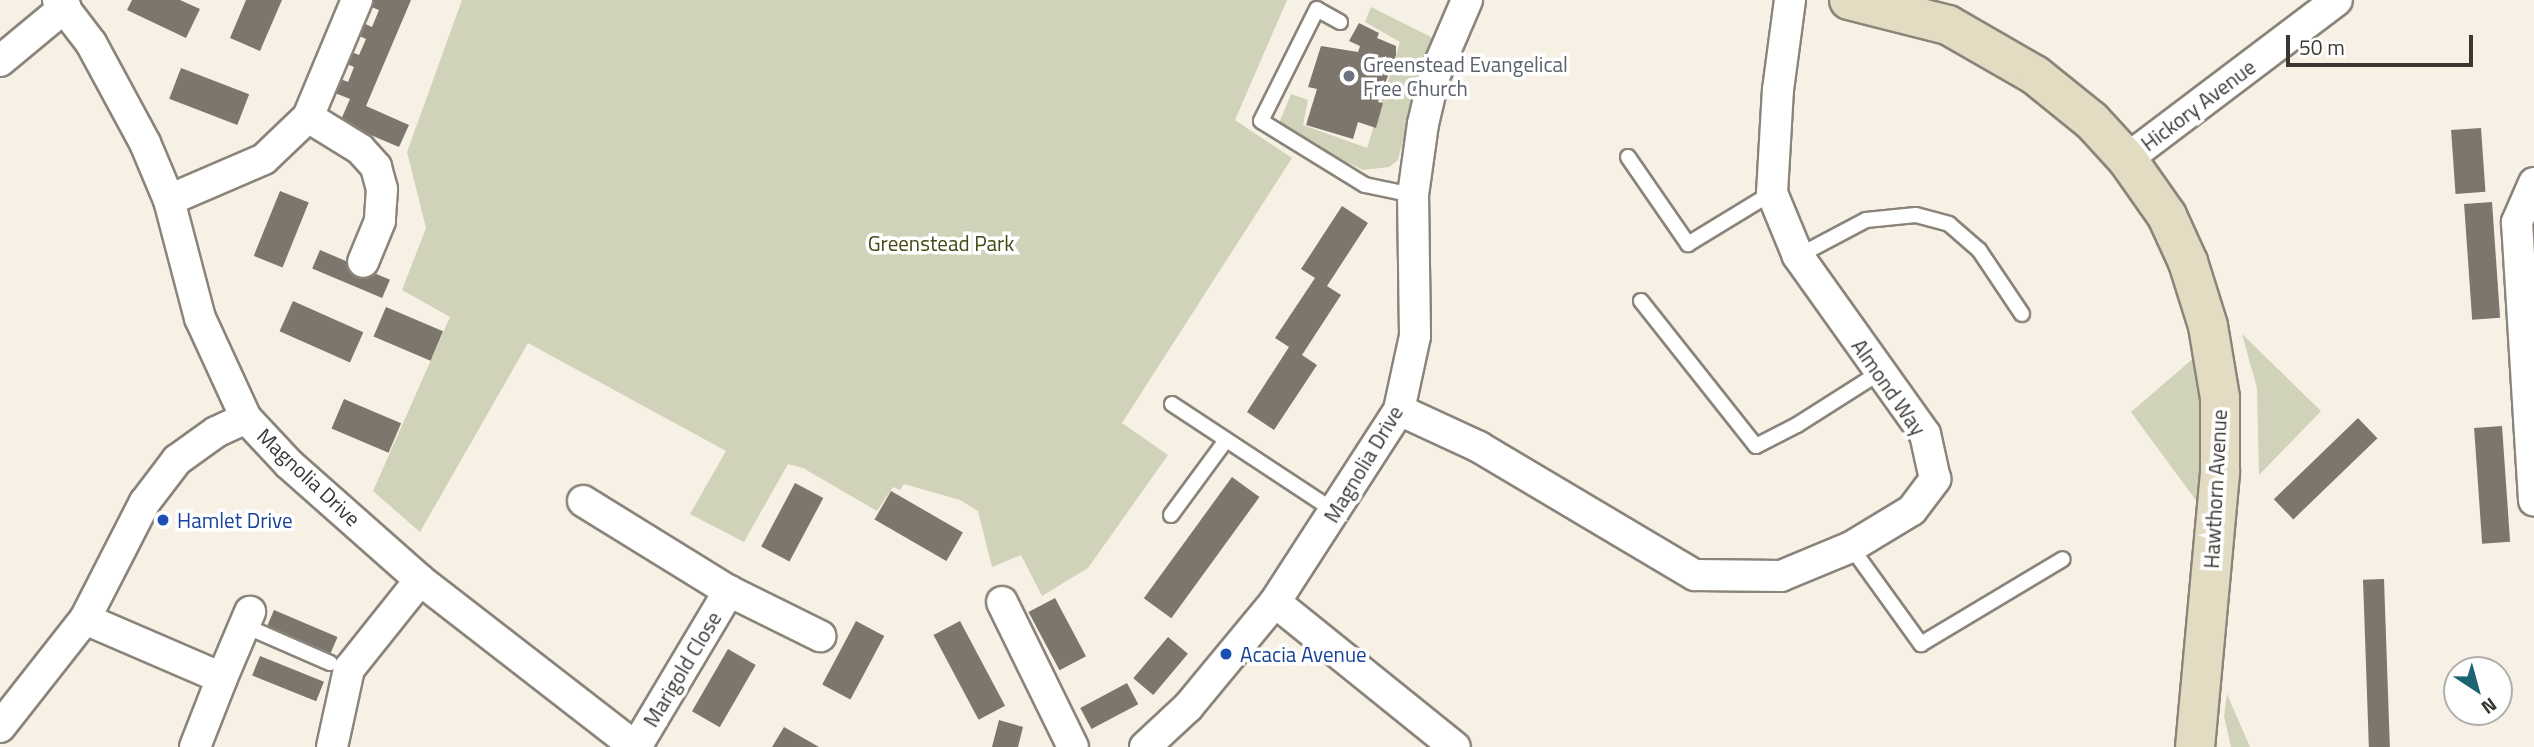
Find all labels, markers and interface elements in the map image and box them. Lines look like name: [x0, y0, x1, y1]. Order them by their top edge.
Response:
scale bar: [2289, 21, 2476, 65]
text: 50 m: [2299, 31, 2345, 63]
place label: Greenstead Evangelical Free Church: [1363, 51, 1568, 101]
street label: Hickory Avenue: [2136, 54, 2260, 156]
marker: Greenstead Evangelical Free Church: [1341, 68, 1357, 84]
park label: Greenstead Park: [868, 230, 1014, 256]
street label: Almond Way: [1847, 334, 1931, 440]
street label: Magnolia Drive: [1318, 401, 1408, 527]
street label: Hawthorn Avenue: [2198, 409, 2232, 569]
street label: Magnolia Drive: [252, 423, 366, 531]
place label: Hamlet Drive: [177, 507, 293, 533]
marker: Hamlet Drive: [155, 512, 171, 528]
street label: Marigold Close: [638, 607, 726, 731]
place label: Acacia Avenue: [1240, 641, 1367, 667]
marker: Acacia Avenue: [1218, 646, 1234, 662]
north arrow: [2443, 656, 2513, 726]
text: N: [2476, 691, 2503, 722]

